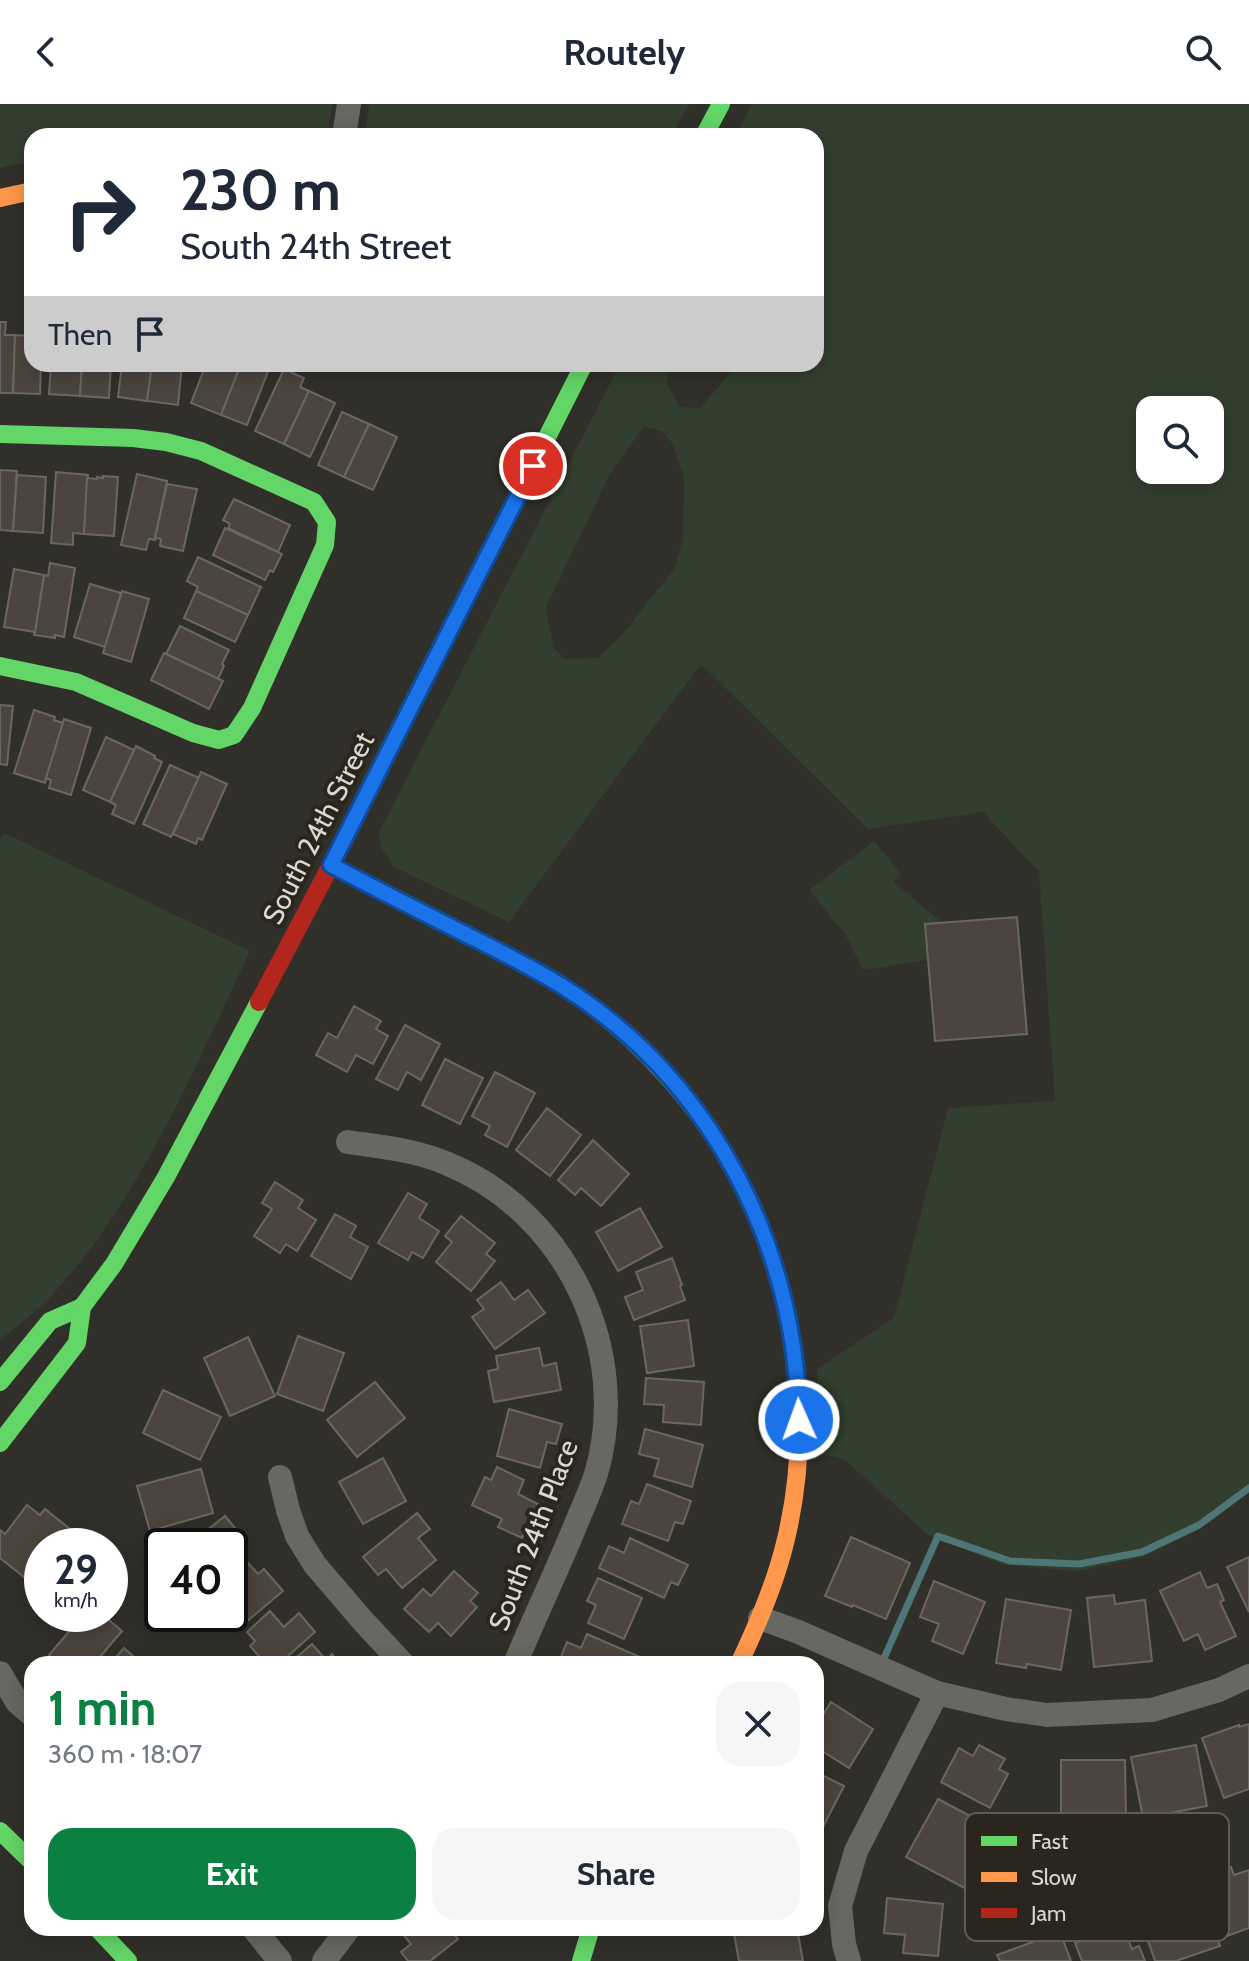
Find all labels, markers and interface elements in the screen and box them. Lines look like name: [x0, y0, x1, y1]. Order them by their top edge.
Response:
icon: back: [24, 30, 68, 74]
text: Routely: [564, 30, 685, 74]
icon: search: [1181, 30, 1225, 74]
text: 230 m: [180, 156, 341, 224]
icon: right: [48, 160, 152, 264]
text: South 24th Street: [180, 224, 451, 268]
icon: arrive: [128, 312, 172, 356]
text: Then: [48, 316, 112, 353]
map controls: [1136, 396, 1224, 484]
button: search: [1136, 396, 1224, 484]
pin: [499, 432, 567, 500]
icon: arrive: [511, 444, 555, 488]
street label: South 24th Street: [255, 726, 381, 930]
position arrow: [757, 1378, 841, 1462]
street label: South 24th Place: [481, 1435, 585, 1635]
speed limit sign: 40: [144, 1528, 248, 1632]
text: 29: [54, 1545, 98, 1594]
text: km/h: [54, 1588, 98, 1612]
text: 1 min: [48, 1679, 156, 1737]
button: close: [716, 1682, 800, 1766]
text: 360 m · 18:07: [48, 1738, 202, 1770]
legend: [965, 1813, 1229, 1941]
button: Exit: [48, 1828, 416, 1920]
button: Share: [432, 1828, 800, 1920]
text: Fast: [1031, 1828, 1069, 1855]
text: Slow: [1031, 1864, 1077, 1891]
text: Jam: [1030, 1900, 1066, 1927]

